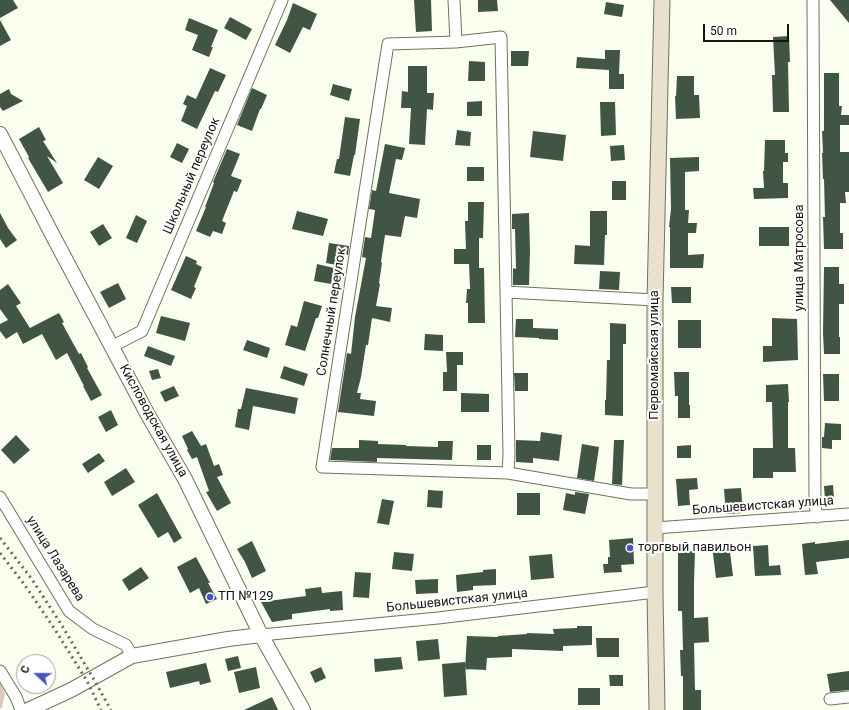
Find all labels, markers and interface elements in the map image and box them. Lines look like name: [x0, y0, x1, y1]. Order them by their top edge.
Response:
scale bar: [705, 16, 791, 42]
text: 50 m: [710, 24, 737, 38]
street label: Школьный переулок: [160, 115, 224, 237]
street label: улица Матросова: [792, 205, 808, 311]
street label: Солнечный переулок: [314, 247, 350, 377]
street label: Первомайская улица: [647, 290, 663, 420]
street label: Кисловодская улица: [115, 362, 191, 480]
street label: Большевистская улица: [692, 493, 834, 519]
street label: улица Лазарева: [23, 514, 87, 604]
place label: торгвый павильон: [638, 540, 751, 556]
marker: торгвый павильон: [625, 543, 635, 553]
street label: Большевистская улица: [386, 586, 528, 616]
place label: ТП №129: [218, 589, 274, 605]
marker: ТП №129: [205, 592, 215, 602]
north arrow: [16, 654, 56, 694]
text: С: [18, 664, 33, 675]

